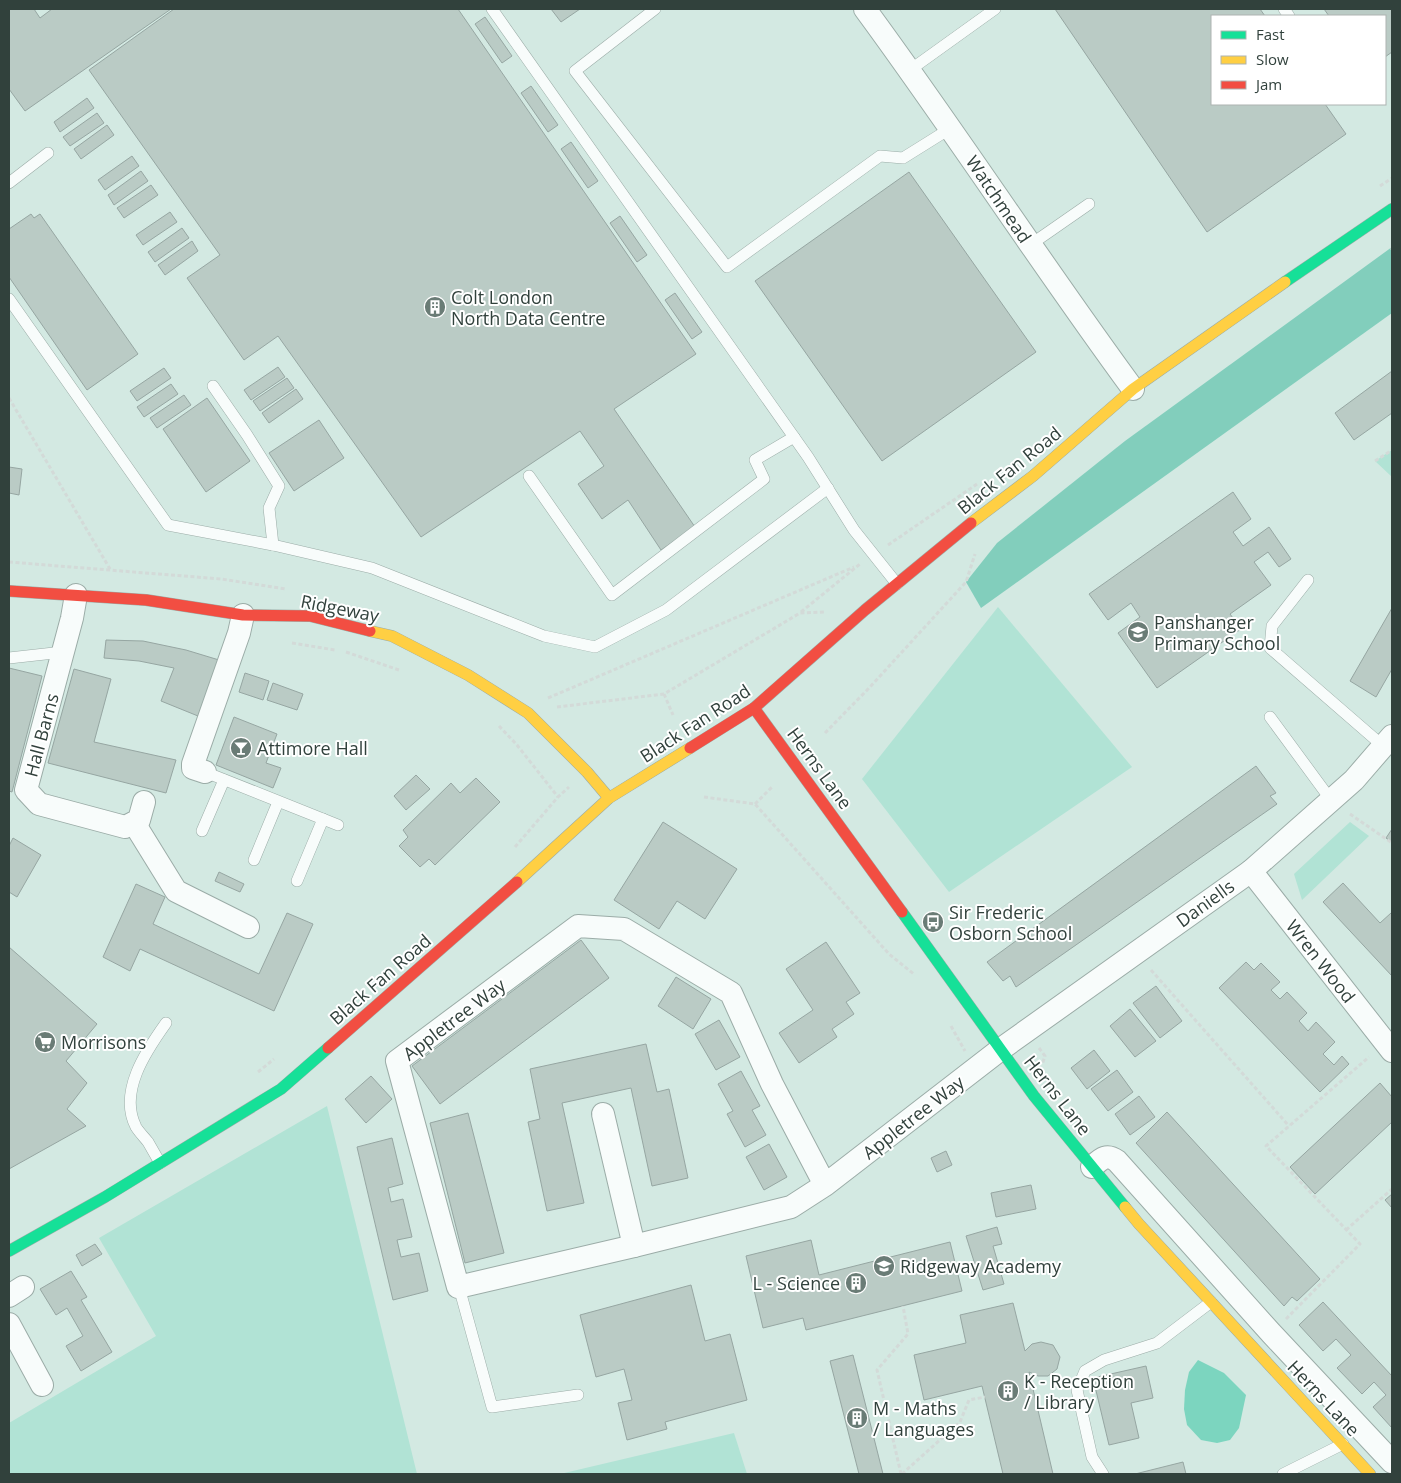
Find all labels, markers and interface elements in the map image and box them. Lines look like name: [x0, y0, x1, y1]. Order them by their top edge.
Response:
legend: [1211, 15, 1386, 105]
text: Fast: [1256, 24, 1285, 44]
text: Slow: [1256, 49, 1289, 69]
text: Jam: [1254, 74, 1282, 94]
street label: Watchmead: [961, 151, 1037, 247]
place label: Colt London North Data Centre: [451, 285, 605, 330]
building icon: Colt London North Data Centre: [423, 295, 447, 319]
street label: Black Fan Road: [952, 421, 1066, 519]
street label: Ridgeway: [299, 589, 382, 628]
place label: Panshanger Primary School: [1154, 610, 1280, 655]
school or university icon: Panshanger Primary School: [1126, 620, 1150, 644]
street label: Black Fan Road: [635, 678, 755, 768]
street label: Hall Barns: [18, 691, 64, 779]
street label: Herns Lane: [782, 722, 858, 814]
bar icon: Attimore Hall: [229, 736, 253, 760]
place label: Attimore Hall: [257, 736, 368, 760]
street label: Daniells: [1171, 874, 1239, 932]
place label: Sir Frederic Osborn School: [949, 900, 1072, 945]
bus stop icon: Sir Frederic Osborn School: [921, 910, 945, 934]
street label: Wren Wood: [1281, 915, 1361, 1007]
street label: Black Fan Road: [324, 928, 436, 1030]
street label: Appletree Way: [398, 972, 511, 1065]
supermarket icon: Morrisons: [33, 1030, 57, 1054]
place label: Morrisons: [61, 1030, 146, 1054]
street label: Herns Lane: [1019, 1050, 1097, 1140]
street label: Appletree Way: [857, 1069, 969, 1164]
school or university icon: Ridgeway Academy: [872, 1254, 896, 1278]
place label: Ridgeway Academy: [900, 1254, 1062, 1278]
place label: L - Science: [753, 1271, 840, 1295]
building icon: L - Science: [844, 1271, 868, 1295]
street label: Herns Lane: [1283, 1355, 1365, 1441]
place label: K - Reception / Library: [1024, 1369, 1134, 1414]
building icon: K - Reception / Library: [996, 1379, 1020, 1403]
place label: M - Maths / Languages: [873, 1396, 974, 1441]
building icon: M - Maths / Languages: [845, 1406, 869, 1430]

